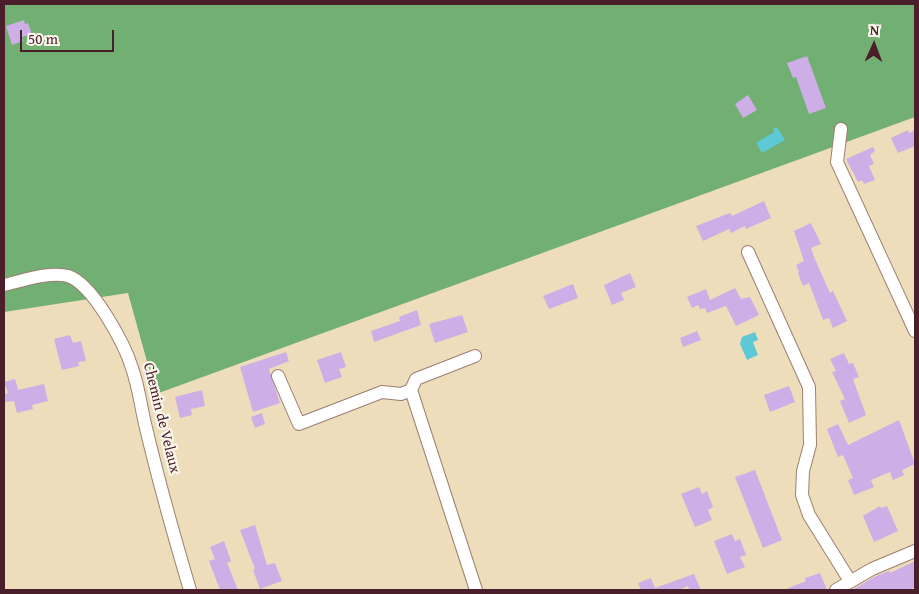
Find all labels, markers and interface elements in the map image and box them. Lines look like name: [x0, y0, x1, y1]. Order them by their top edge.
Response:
scale bar: [22, 20, 116, 52]
north arrow: [849, 20, 899, 70]
text: N: [869, 20, 880, 40]
text: 50 m: [28, 28, 58, 49]
street label: Chemin de Velaux: [139, 361, 183, 475]

